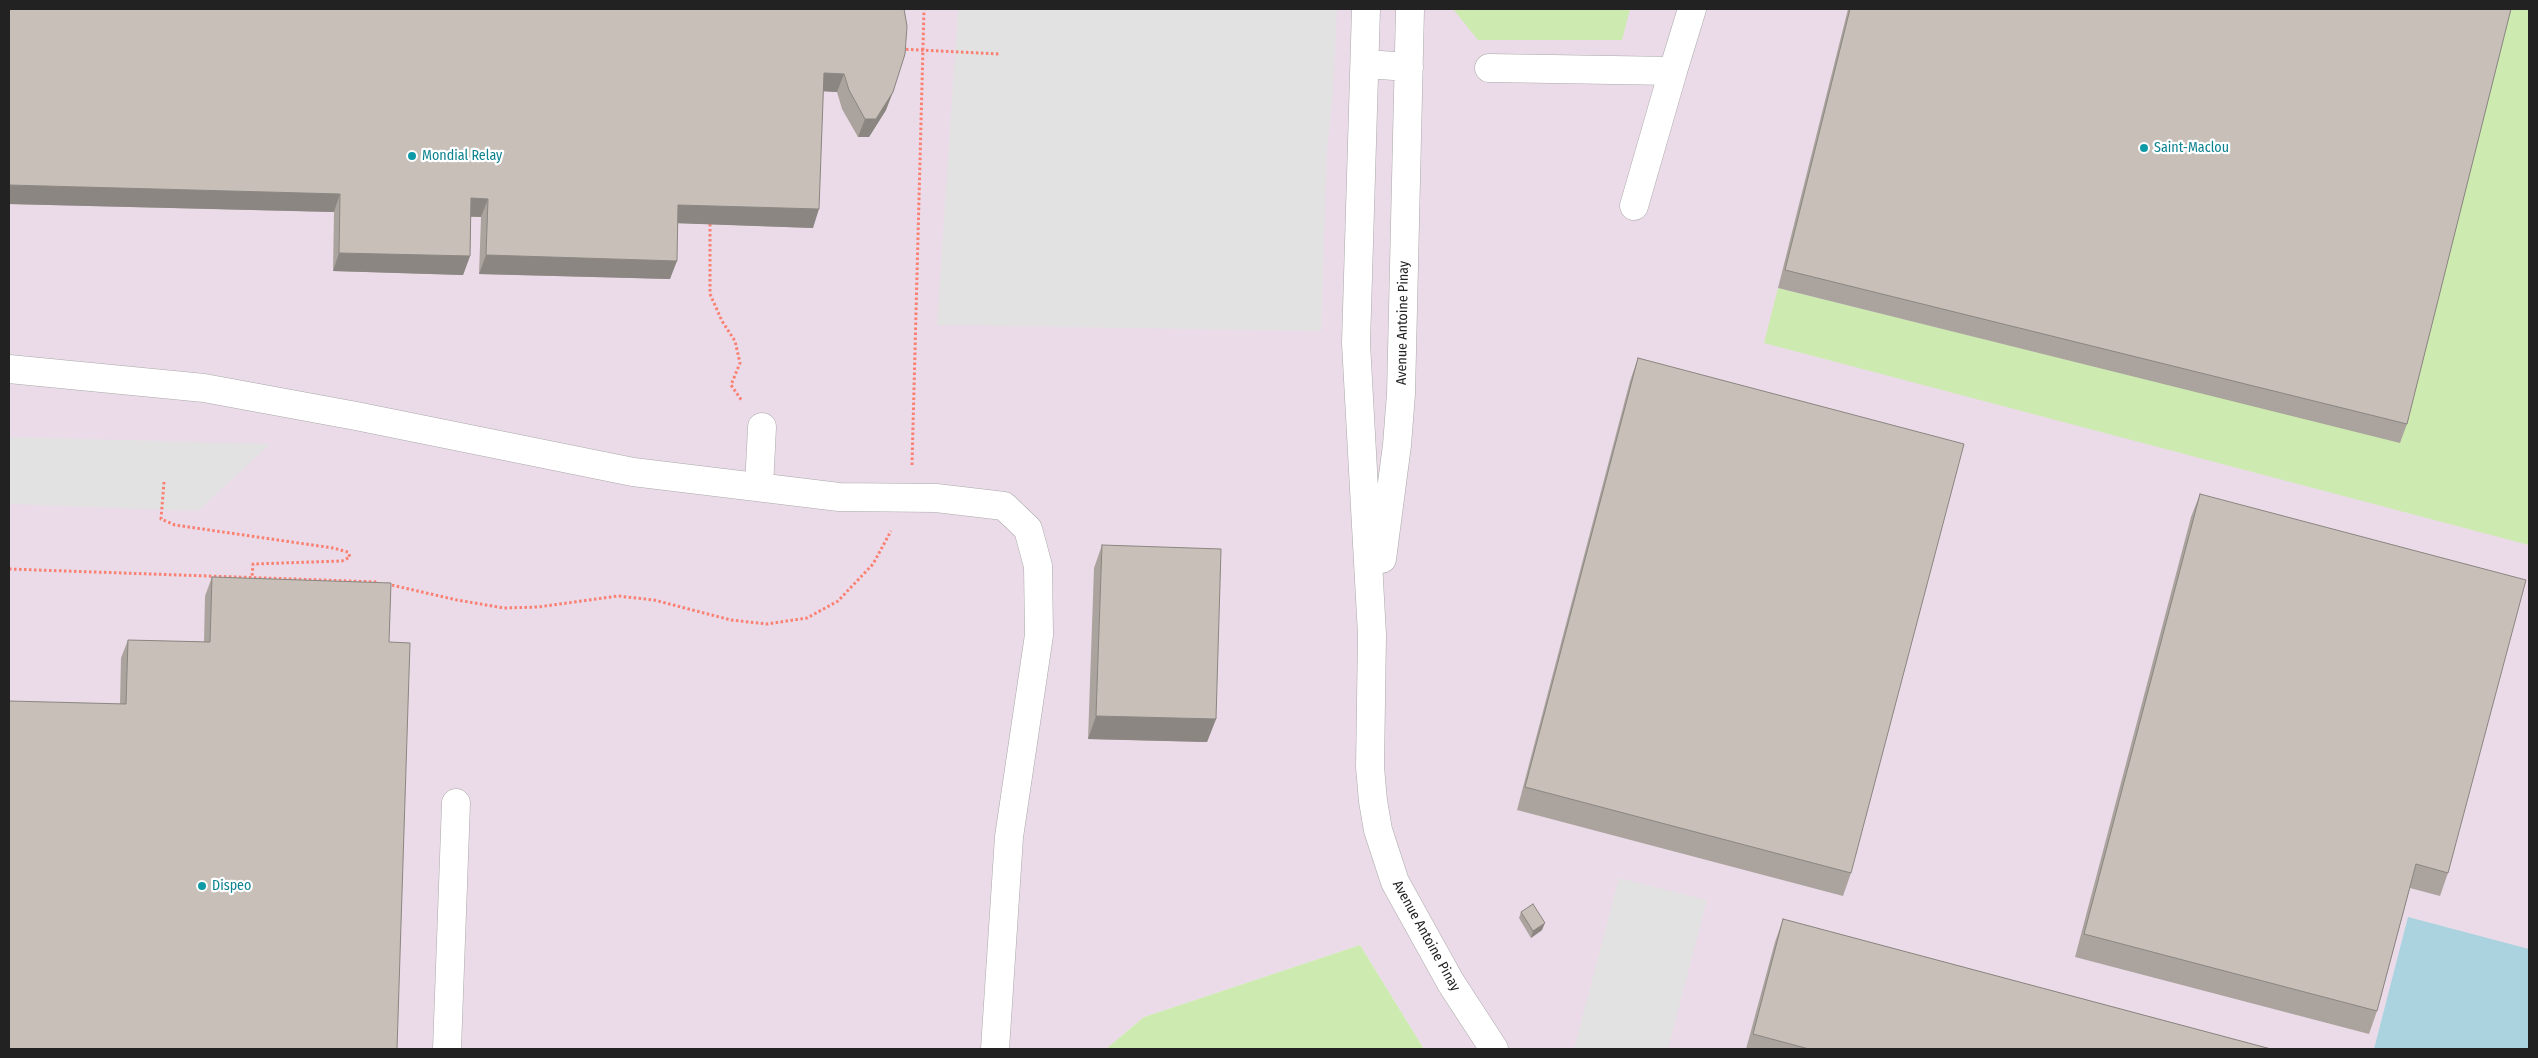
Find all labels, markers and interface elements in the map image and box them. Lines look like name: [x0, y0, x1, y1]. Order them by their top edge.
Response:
place label: Saint-Maclou: [2154, 140, 2229, 156]
marker: Saint-Maclou: [2138, 142, 2150, 154]
place label: Mondial Relay: [422, 148, 502, 164]
marker: Mondial Relay: [406, 150, 418, 162]
street label: Avenue Antoine Pinay: [1394, 261, 1412, 385]
place label: Dispeo: [212, 878, 251, 894]
street label: Avenue Antoine Pinay: [1389, 878, 1463, 994]
marker: Dispeo: [196, 880, 208, 892]

